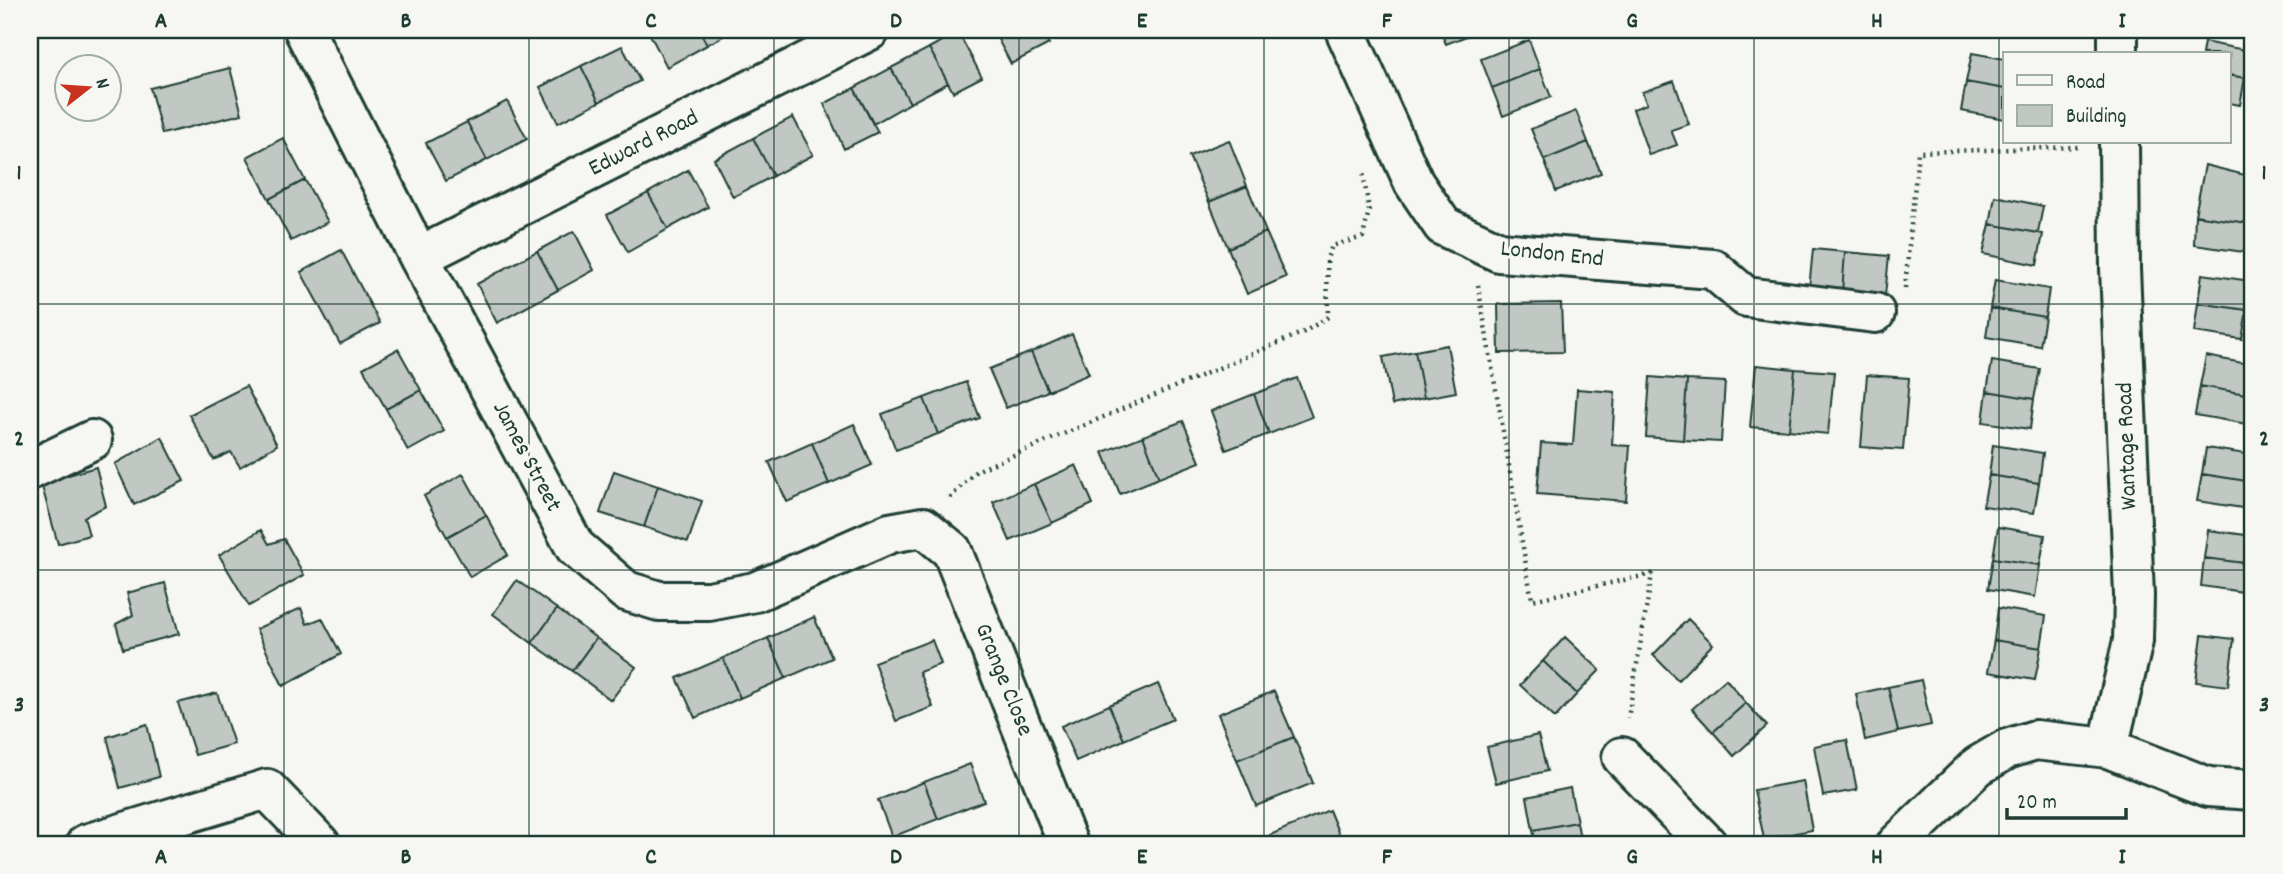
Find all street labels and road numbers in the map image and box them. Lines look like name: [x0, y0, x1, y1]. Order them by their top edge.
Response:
street label: Edward Road: [583, 102, 705, 186]
street label: London End: [1499, 233, 1605, 277]
street label: Wantage Road: [2109, 382, 2147, 510]
street label: James Street: [483, 396, 569, 519]
street label: Grange Close: [965, 619, 1041, 741]

